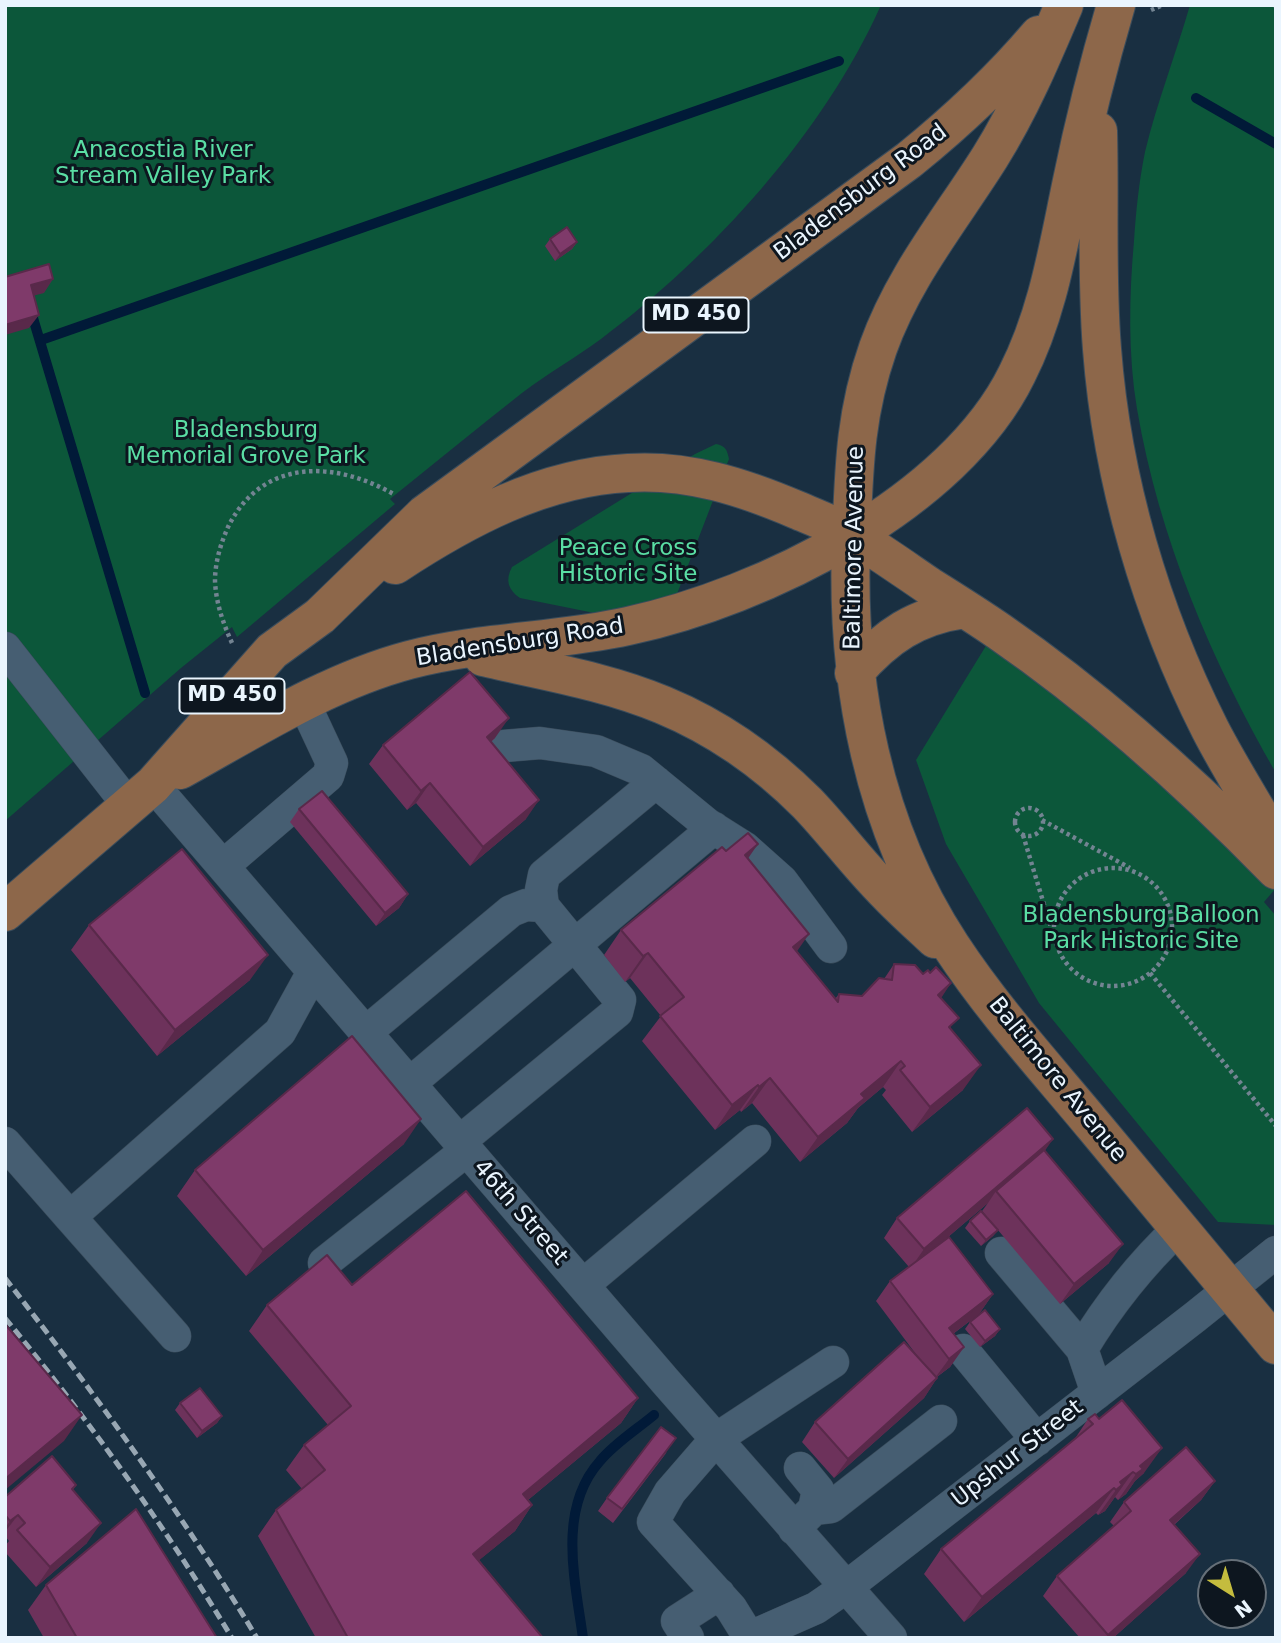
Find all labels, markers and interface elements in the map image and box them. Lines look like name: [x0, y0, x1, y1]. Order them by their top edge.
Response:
street label: Bladensburg Road: [769, 119, 953, 267]
park label: Anacostia River Stream Valley Park: [55, 137, 271, 191]
road number: MD 450: [644, 298, 748, 332]
park label: Bladensburg Memorial Grove Park: [126, 417, 366, 471]
street label: Baltimore Avenue: [839, 446, 871, 650]
park label: Peace Cross Historic Site: [559, 535, 697, 589]
street label: Bladensburg Road: [414, 613, 626, 673]
road number: MD 450: [180, 678, 284, 714]
park label: Bladensburg Balloon Park Historic Site: [1022, 902, 1260, 956]
street label: Baltimore Avenue: [982, 992, 1132, 1168]
street label: 46th Street: [467, 1155, 573, 1271]
street label: Upshur Street: [947, 1394, 1089, 1514]
north arrow: [1197, 1559, 1267, 1629]
text: N: [1230, 1596, 1256, 1623]

